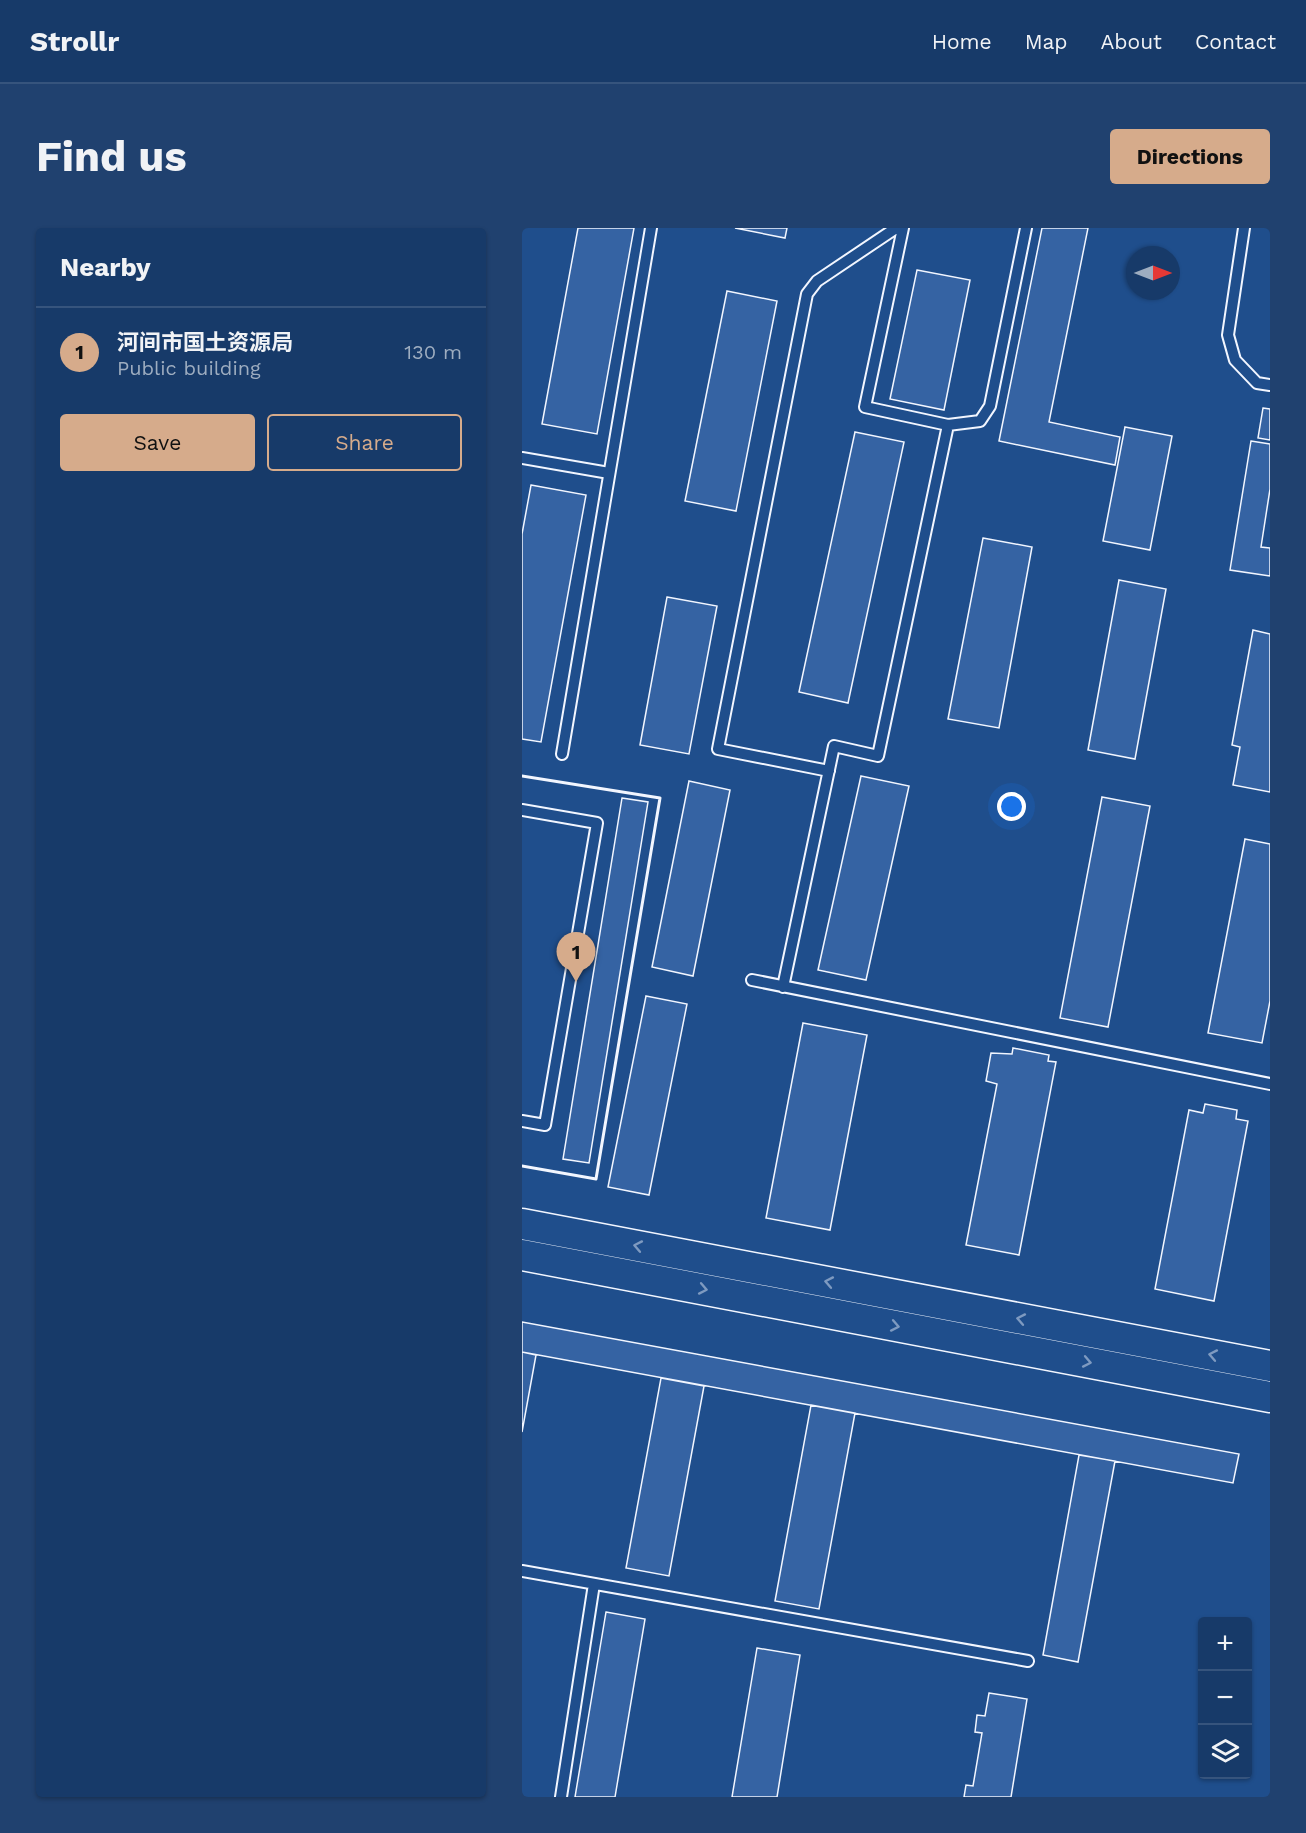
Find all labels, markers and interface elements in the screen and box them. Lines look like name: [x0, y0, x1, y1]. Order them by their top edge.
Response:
text: Strollr: [30, 25, 119, 58]
text: Home: [932, 29, 992, 54]
text: Map: [1025, 29, 1068, 54]
text: About: [1101, 29, 1162, 54]
text: Contact: [1195, 29, 1276, 54]
button: Directions: [1110, 129, 1270, 184]
text: Find us: [36, 132, 187, 181]
north arrow: [1126, 246, 1180, 300]
text: Nearby: [60, 252, 151, 282]
text: 河间市国土资源局: [117, 330, 293, 355]
text: 1: [75, 340, 84, 364]
text: 130 m: [404, 340, 462, 364]
text: Public building: [117, 356, 261, 380]
button: Save: [60, 414, 255, 471]
button: Share: [267, 414, 462, 471]
your location: [997, 792, 1026, 821]
pin: 1: [556, 932, 596, 982]
one-way arrow: [633, 1240, 643, 1253]
one-way arrow: [825, 1276, 835, 1289]
one-way arrow: [698, 1282, 708, 1295]
one-way arrow: [1016, 1313, 1026, 1326]
one-way arrow: [890, 1319, 900, 1332]
one-way arrow: [1208, 1349, 1218, 1362]
one-way arrow: [1081, 1355, 1091, 1368]
map controls: [1198, 1617, 1252, 1779]
button: +: [1198, 1617, 1252, 1671]
button: −: [1198, 1671, 1252, 1725]
button: layers: [1198, 1725, 1252, 1779]

